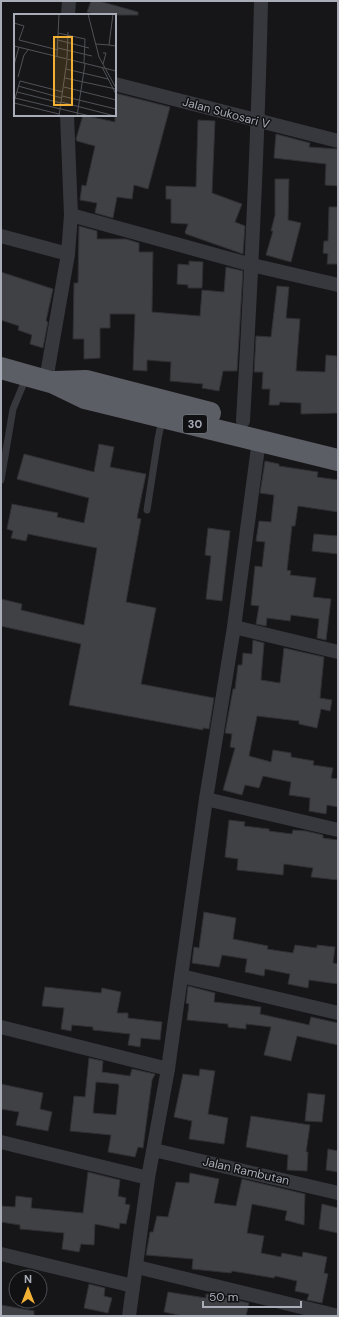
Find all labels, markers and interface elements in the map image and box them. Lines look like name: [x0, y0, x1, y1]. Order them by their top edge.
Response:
inset map: [14, 14, 116, 116]
street label: Jalan Sukosari V: [181, 94, 271, 132]
road number: 30: [183, 415, 207, 433]
street label: Jalan Rambutan: [201, 1153, 291, 1189]
north arrow: [8, 1269, 48, 1309]
text: N: [24, 1272, 32, 1286]
scale bar: [203, 1283, 301, 1309]
text: 50 m: [209, 1289, 238, 1305]

